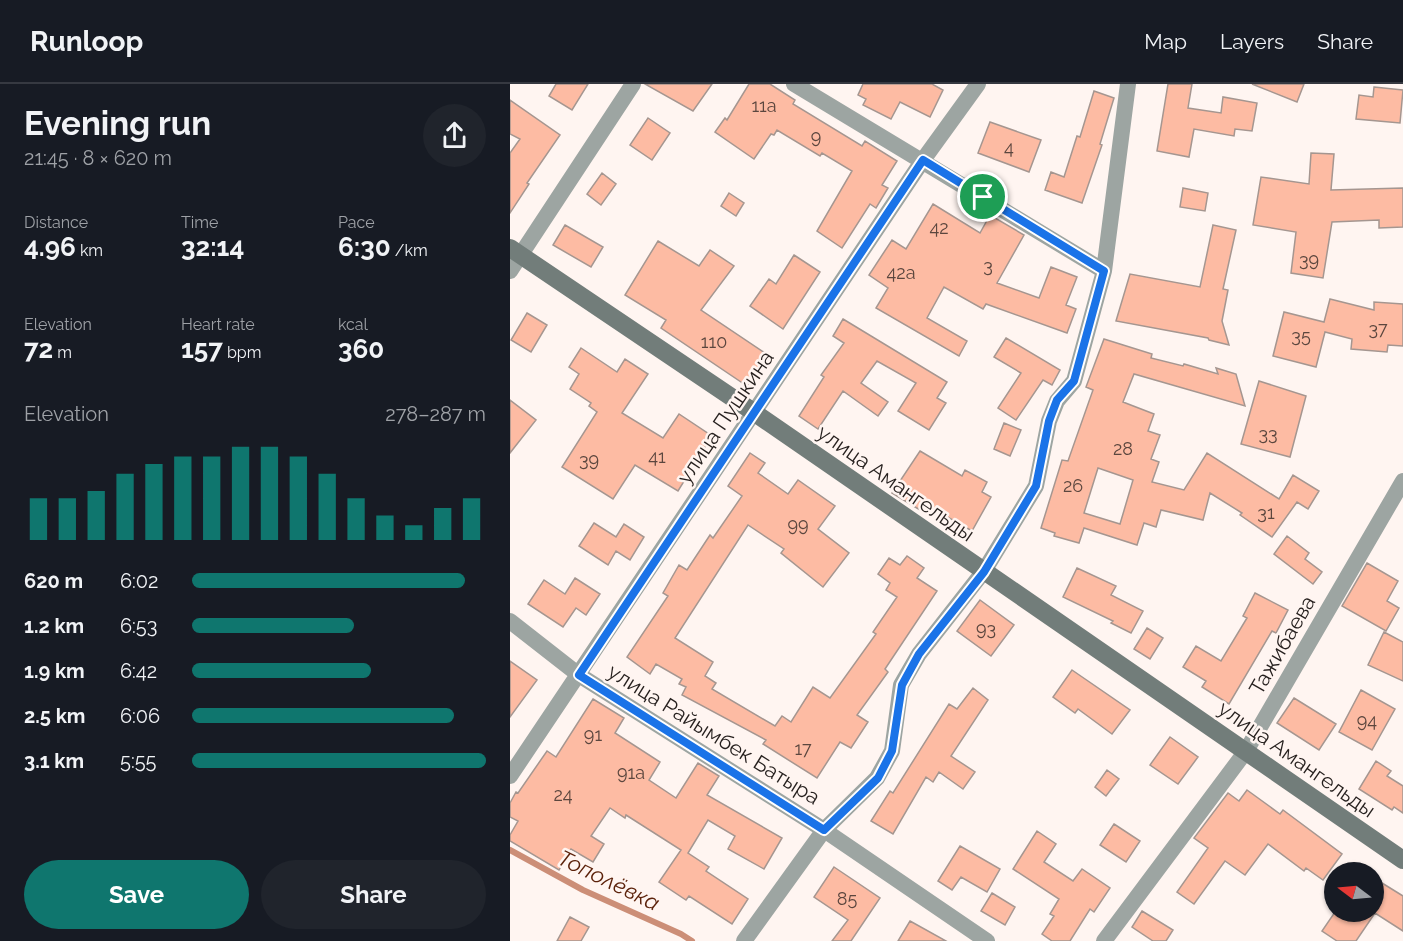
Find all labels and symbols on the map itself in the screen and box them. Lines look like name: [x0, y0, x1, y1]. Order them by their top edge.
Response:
house number: 11а: [751, 95, 777, 116]
house number: 9: [811, 126, 821, 147]
house number: 4: [1004, 137, 1014, 158]
pin: [957, 171, 1008, 222]
house number: 42: [929, 217, 949, 238]
house number: 39: [1299, 249, 1319, 270]
house number: 3: [983, 255, 993, 276]
house number: 42а: [886, 262, 916, 283]
house number: 37: [1368, 318, 1388, 339]
house number: 35: [1291, 325, 1311, 346]
house number: 110: [701, 331, 727, 352]
street label: улица Пушкина: [671, 346, 779, 488]
street label: улица Амангельды: [813, 419, 979, 547]
house number: 33: [1258, 423, 1278, 444]
house number: 28: [1113, 438, 1133, 459]
house number: 41: [648, 446, 666, 467]
house number: 39: [579, 449, 599, 470]
house number: 26: [1063, 475, 1083, 496]
house number: 31: [1257, 502, 1275, 523]
house number: 99: [787, 514, 809, 535]
street label: Тажибаева: [1244, 591, 1320, 699]
house number: 93: [976, 618, 996, 639]
street label: улица Райымбек Батыра: [603, 658, 825, 810]
street label: улица Амангельды: [1214, 695, 1380, 823]
house number: 94: [1357, 710, 1377, 731]
house number: 91: [584, 724, 602, 745]
house number: 17: [794, 738, 812, 759]
house number: 91а: [617, 762, 645, 783]
house number: 24: [553, 784, 573, 805]
water label: Тополёвка: [554, 844, 664, 916]
north arrow: [1324, 862, 1384, 922]
house number: 85: [837, 888, 857, 909]

